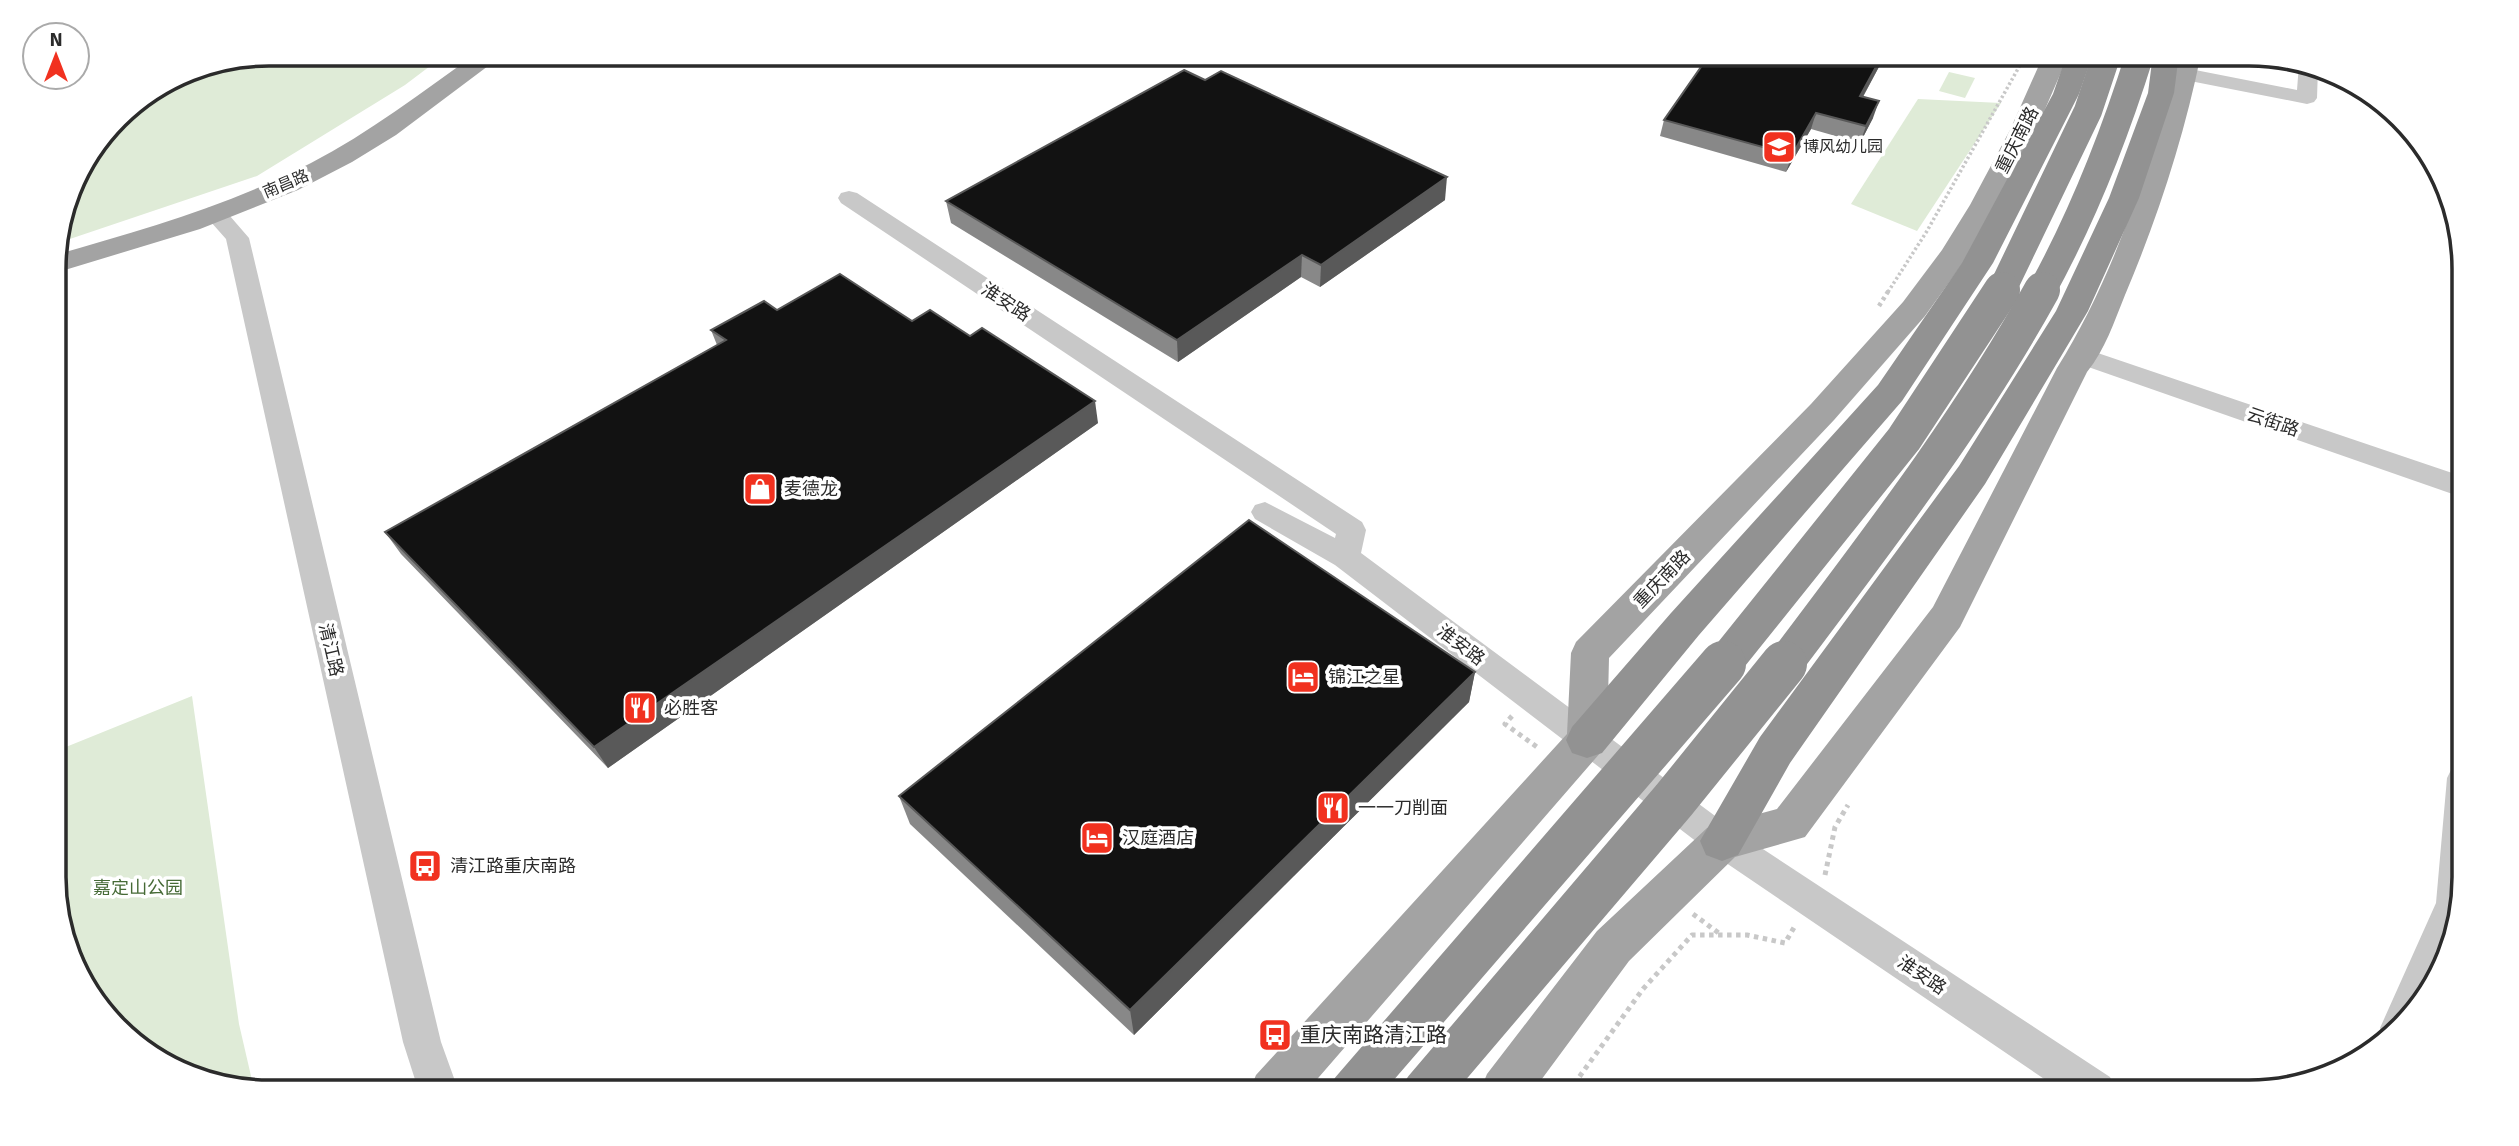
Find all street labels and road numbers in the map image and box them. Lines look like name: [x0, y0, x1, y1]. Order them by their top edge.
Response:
street label: 重庆南路: [1991, 103, 2043, 177]
street label: 南昌路: [260, 165, 312, 203]
street label: 淮安路: [977, 278, 1035, 326]
street label: 云街路: [2244, 403, 2302, 441]
street label: 重庆南路: [1629, 545, 1695, 613]
street label: 淮安路: [1433, 620, 1489, 670]
street label: 清江路: [314, 621, 348, 679]
street label: 淮安路: [1893, 951, 1951, 999]

